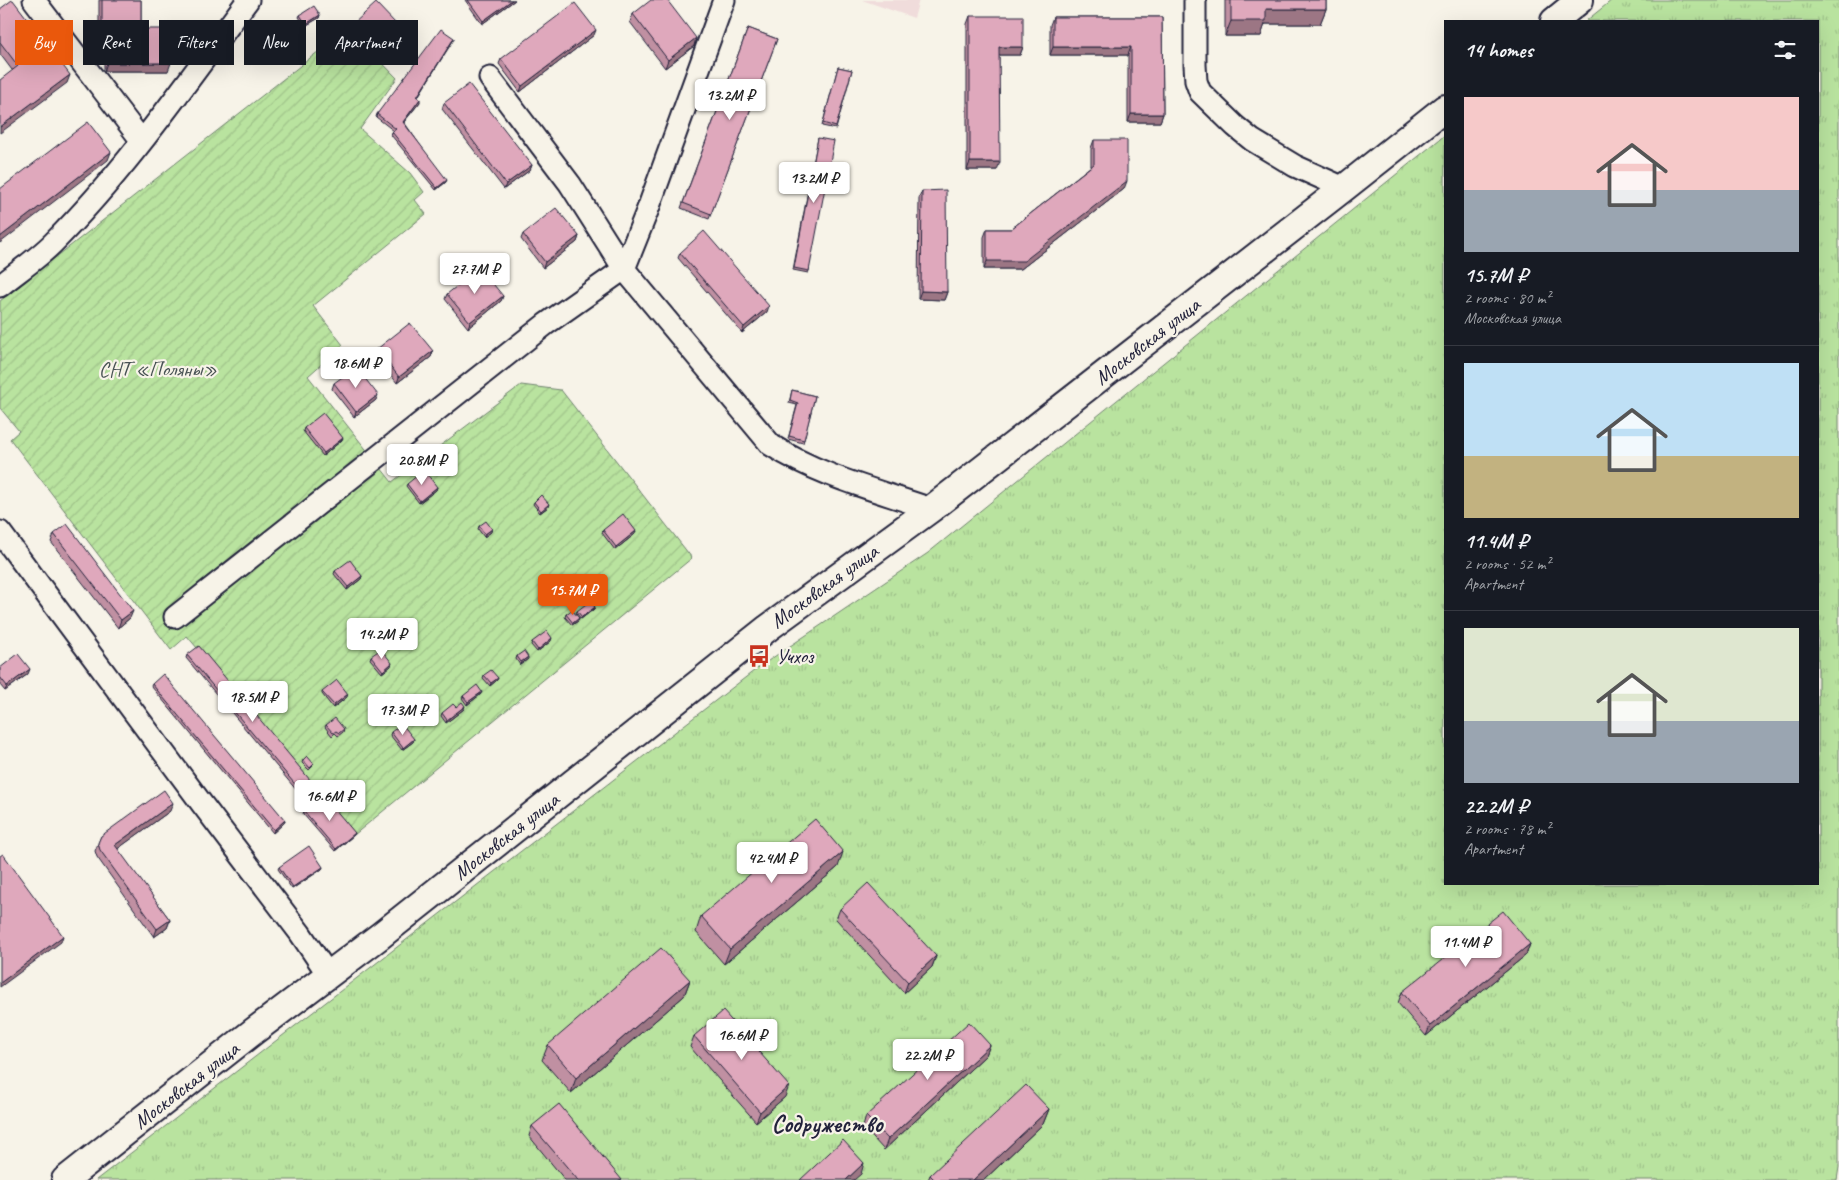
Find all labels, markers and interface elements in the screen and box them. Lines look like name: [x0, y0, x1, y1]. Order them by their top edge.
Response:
chip: Buy: [15, 20, 73, 65]
chip: Rent: [83, 20, 149, 65]
chip: Filters: [159, 20, 234, 65]
chip: New: [244, 20, 306, 65]
chip: Apartment: [316, 20, 418, 65]
icon: filters: [1771, 36, 1799, 64]
text: 14 homes: [1464, 37, 1533, 63]
pin: 13.2M ₽: [684, 78, 776, 121]
text: 13.2M ₽: [706, 85, 754, 105]
icon: home: [1587, 130, 1677, 220]
pin: 13.2M ₽: [768, 162, 860, 204]
text: 13.2M ₽: [790, 168, 838, 188]
pin: 27.7M ₽: [429, 252, 521, 295]
text: 27.7M ₽: [451, 259, 499, 279]
text: 15.7M ₽: [1464, 262, 1527, 288]
text: 2 rooms · 80 m²: [1464, 288, 1550, 308]
street label: Московская улица: [1089, 290, 1207, 390]
text: Московская улица: [1464, 308, 1561, 328]
pin: 18.6M ₽: [310, 346, 402, 389]
text: 18.6M ₽: [332, 353, 380, 373]
park label: СНТ «Поляны»: [99, 356, 217, 382]
icon: home: [1587, 395, 1677, 485]
pin: 20.8M ₽: [376, 444, 468, 486]
text: 20.8M ₽: [398, 450, 446, 470]
text: 11.4M ₽: [1464, 528, 1528, 554]
street label: Московская улица: [765, 537, 885, 634]
text: 2 rooms · 52 m²: [1464, 554, 1550, 574]
pin: 15.7M ₽: [527, 574, 619, 616]
text: Apartment: [1464, 574, 1523, 594]
text: 15.7M ₽: [549, 580, 597, 600]
pin: 14.2M ₽: [336, 618, 428, 660]
text: 14.2M ₽: [358, 624, 406, 644]
bus stop icon: Учхоз: [746, 643, 772, 669]
place label: Учхоз: [776, 643, 815, 669]
icon: home: [1587, 660, 1677, 750]
pin: 18.5M ₽: [207, 680, 299, 723]
text: 18.5M ₽: [229, 687, 277, 707]
pin: 17.3M ₽: [357, 694, 449, 736]
text: 17.3M ₽: [379, 700, 427, 720]
pin: 16.6M ₽: [284, 780, 376, 822]
street label: Московская улица: [448, 785, 566, 885]
text: 16.6M ₽: [305, 786, 355, 806]
text: 22.2M ₽: [1464, 793, 1528, 819]
text: 2 rooms · 78 m²: [1464, 819, 1550, 839]
text: Apartment: [1464, 839, 1523, 859]
pin: 42.4M ₽: [726, 842, 818, 884]
text: 42.4M ₽: [748, 848, 796, 868]
pin: 11.4M ₽: [1420, 926, 1512, 968]
text: 11.4M ₽: [1442, 932, 1490, 952]
pin: 16.6M ₽: [696, 1018, 788, 1061]
text: 16.6M ₽: [717, 1025, 767, 1045]
street label: Московская улица: [128, 1034, 246, 1134]
pin: 22.2M ₽: [882, 1038, 974, 1081]
text: 22.2M ₽: [904, 1045, 952, 1065]
district label: Содружество: [772, 1109, 885, 1139]

